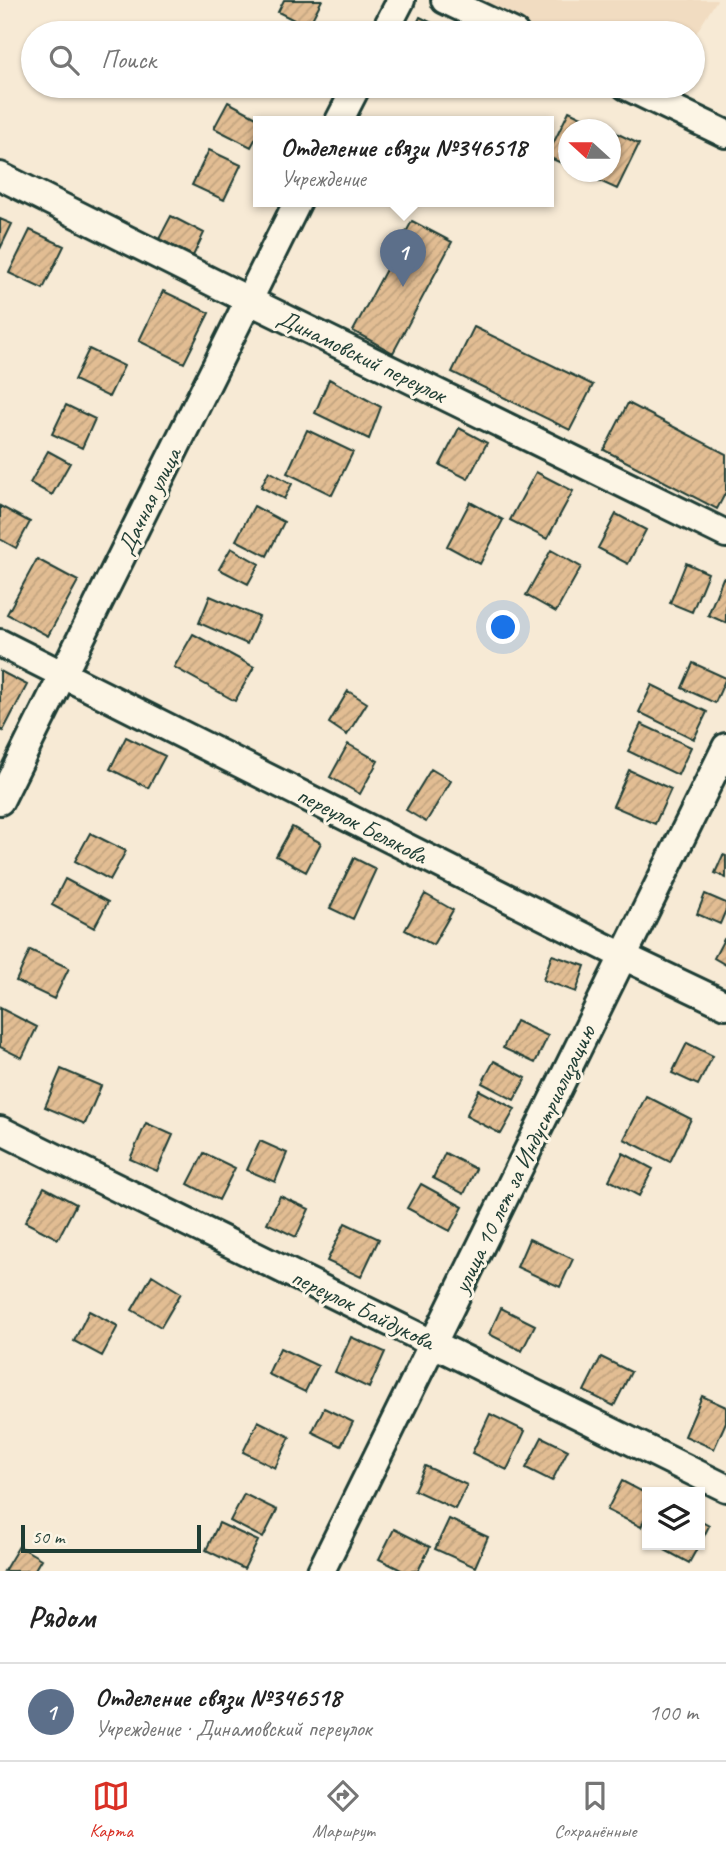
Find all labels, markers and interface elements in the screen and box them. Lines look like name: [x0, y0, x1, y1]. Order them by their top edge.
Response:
search box: [21, 21, 705, 98]
icon: search: [45, 41, 83, 79]
text: Поиск: [101, 43, 156, 76]
popup: [253, 116, 554, 207]
north arrow: [558, 119, 621, 182]
text: Отделение связи №346518: [281, 131, 526, 164]
text: Учреждение: [281, 164, 366, 193]
pin: 1: [380, 229, 426, 287]
street label: Динамовский переулок: [273, 302, 453, 411]
street label: Дачная улица: [110, 441, 189, 559]
your location: [486, 610, 520, 644]
street label: переулок Белякова: [292, 779, 433, 871]
street label: улица 10 лет за Индустриализацию: [445, 1019, 604, 1300]
street label: переулок Байдукова: [287, 1262, 441, 1357]
map controls: [642, 1487, 705, 1550]
button: layers: [642, 1487, 705, 1550]
scale bar: [21, 1522, 201, 1554]
text: 50 m: [32, 1525, 64, 1549]
text: Рядом: [28, 1598, 95, 1636]
text: Отделение связи №346518: [95, 1681, 341, 1714]
text: 1: [46, 1698, 56, 1727]
text: 100 m: [649, 1698, 698, 1727]
text: Учреждение · Динамовский переулок: [95, 1714, 372, 1743]
tab: Карта: [90, 1777, 133, 1843]
tab: Маршрут: [312, 1777, 375, 1843]
tab: Сохранённые: [554, 1777, 636, 1843]

